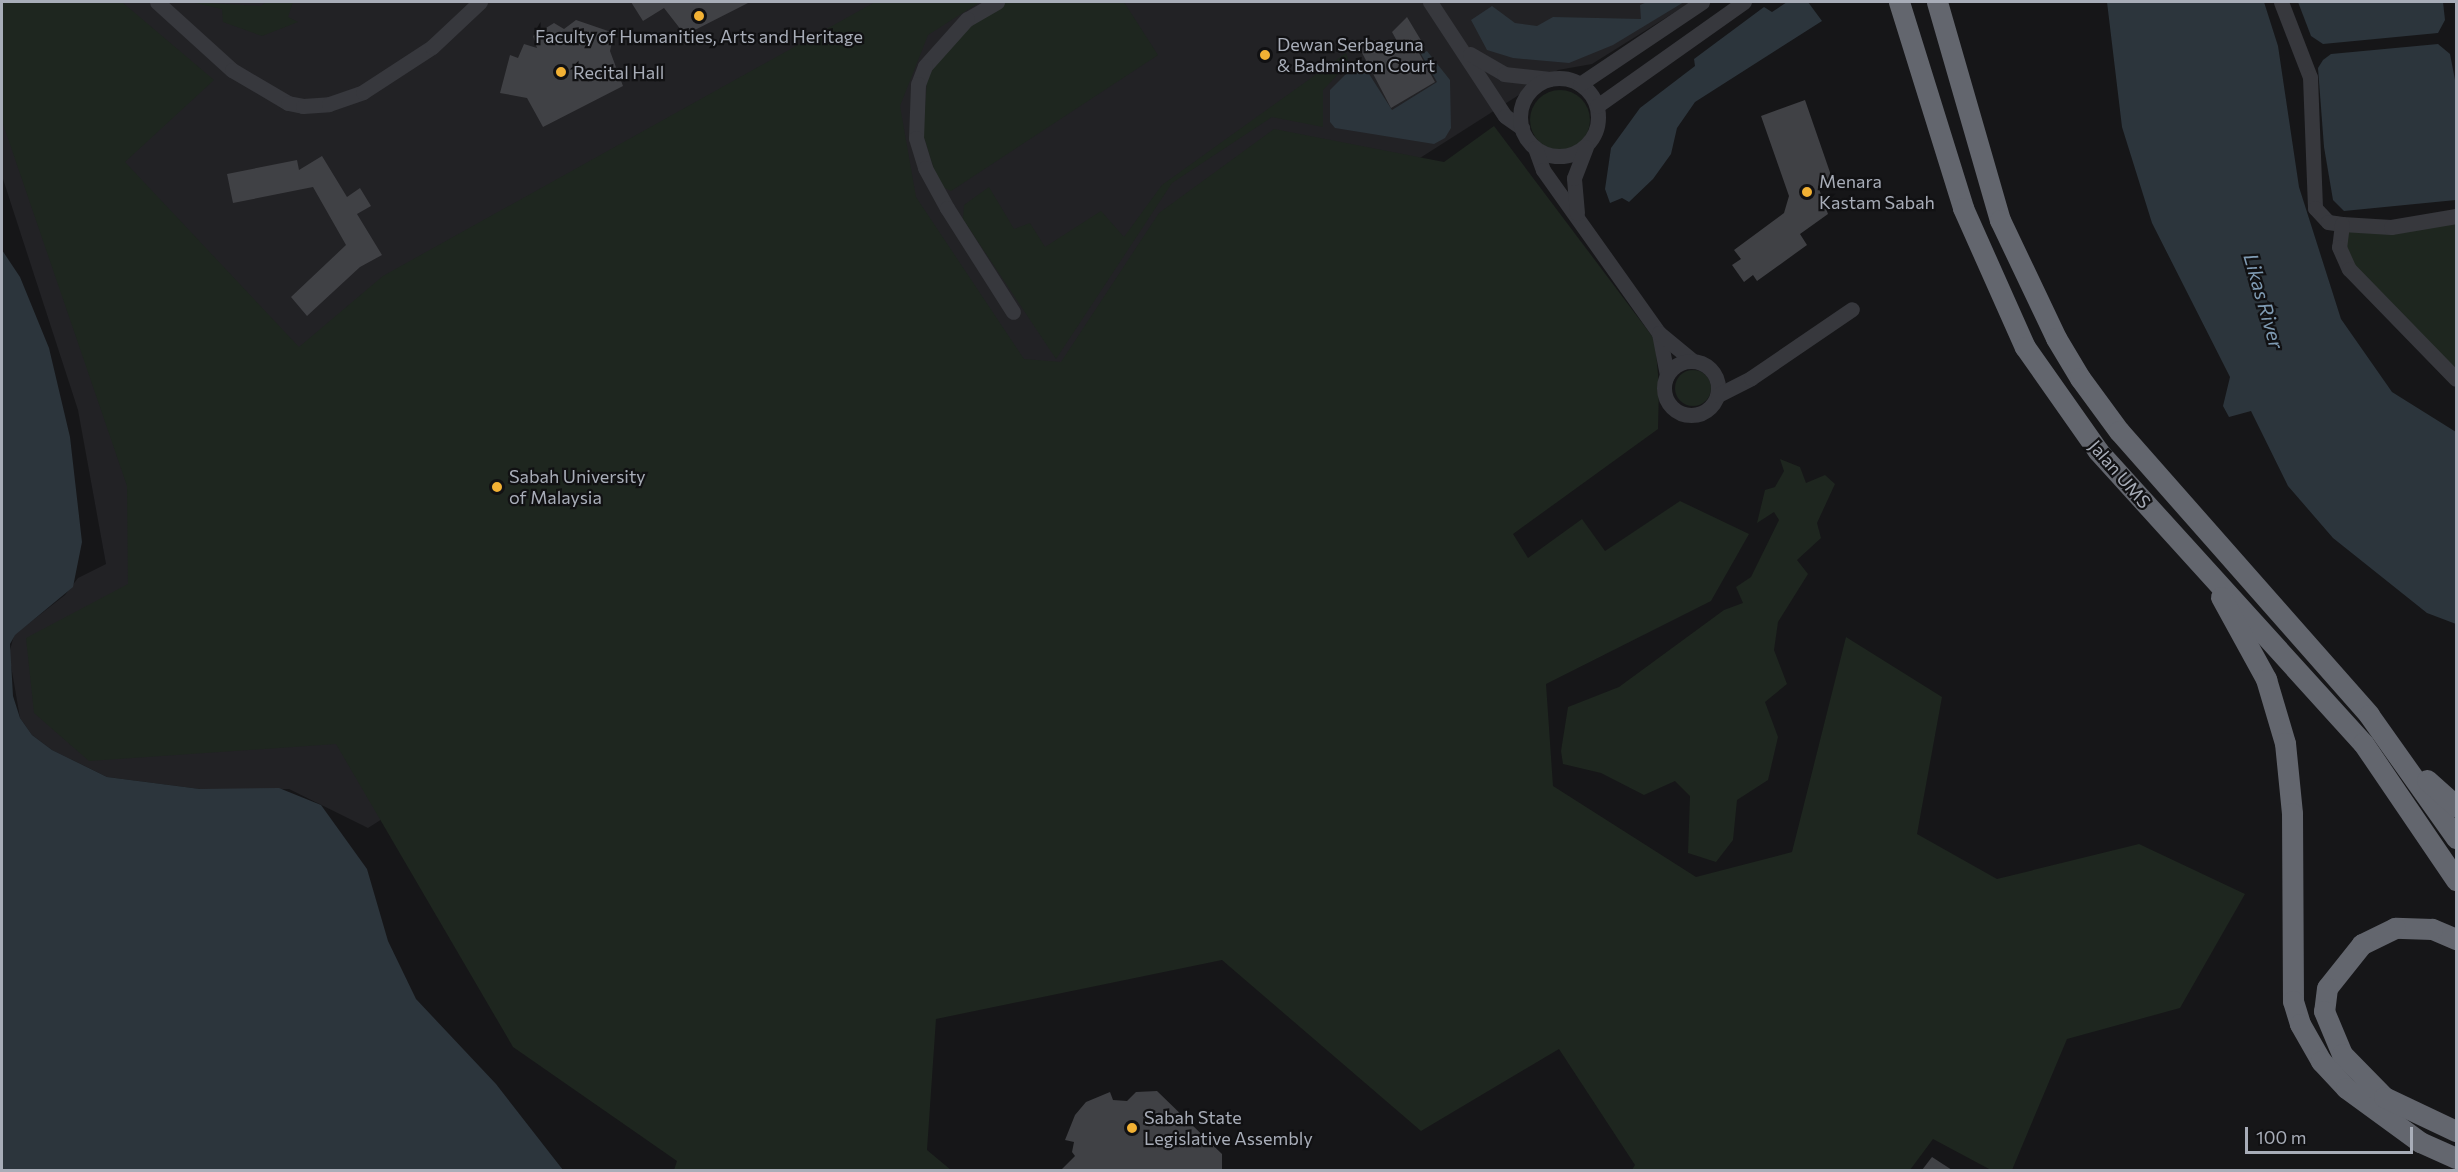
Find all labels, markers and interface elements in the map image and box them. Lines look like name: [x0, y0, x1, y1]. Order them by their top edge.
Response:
marker: Faculty of Humanities, Arts and Heritage: [692, 9, 706, 23]
place label: Faculty of Humanities, Arts and Heritage: [535, 25, 863, 47]
place label: Dewan Serbaguna & Badminton Court: [1277, 34, 1435, 76]
marker: Dewan Serbaguna & Badminton Court: [1258, 48, 1272, 62]
place label: Recital Hall: [573, 61, 664, 83]
marker: Recital Hall: [554, 65, 568, 79]
place label: Menara Kastam Sabah: [1819, 171, 1935, 213]
marker: Menara Kastam Sabah: [1800, 185, 1814, 199]
water label: Likas River: [2239, 251, 2289, 351]
street label: Jalan UMS: [2085, 436, 2155, 512]
place label: Sabah University of Malaysia: [509, 466, 646, 508]
marker: Sabah University of Malaysia: [490, 480, 504, 494]
place label: Sabah State Legislative Assembly: [1144, 1107, 1313, 1150]
scale bar: [2248, 1115, 2416, 1153]
marker: Sabah State Legislative Assembly: [1125, 1121, 1139, 1135]
text: 100 m: [2256, 1126, 2306, 1148]

